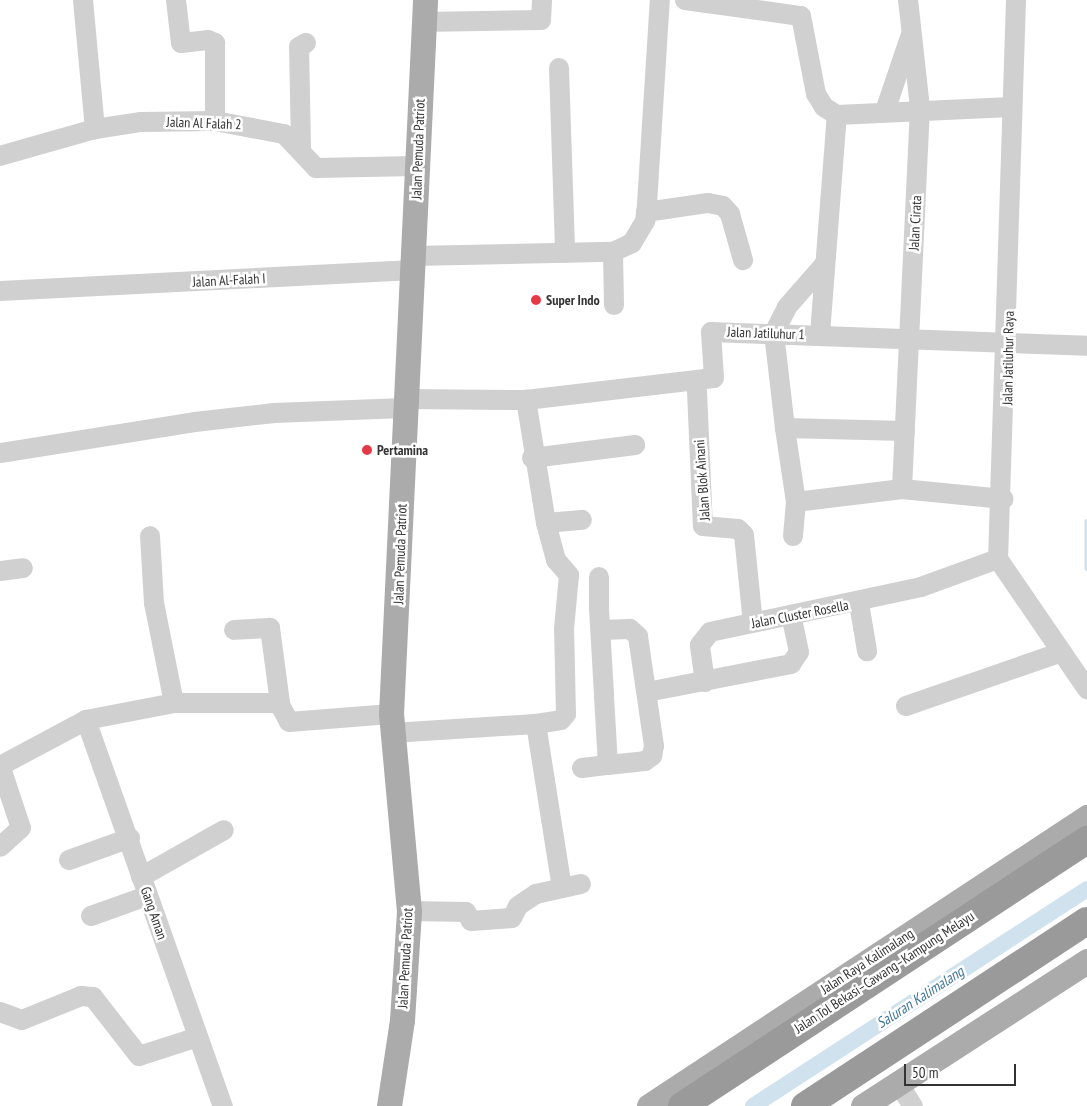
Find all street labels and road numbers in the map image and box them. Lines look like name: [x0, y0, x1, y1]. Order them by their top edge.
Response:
street label: Jalan Pemuda Patriot: [408, 98, 428, 200]
street label: Jalan Al Falah 2: [166, 113, 242, 133]
street label: Jalan Cirata: [905, 195, 925, 251]
street label: Jalan Al-Falah I: [192, 270, 266, 290]
street label: Jalan Jatiluhur Raya: [999, 311, 1017, 405]
street label: Jalan Jatiluhur 1: [727, 323, 805, 343]
street label: Jalan Blok Ainani: [691, 439, 713, 521]
street label: Jalan Pemuda Patriot: [390, 503, 410, 605]
street label: Jalan Cluster Rosella: [750, 596, 850, 632]
street label: Gang Aman: [137, 884, 171, 942]
street label: Jalan Pemuda Patriot: [394, 907, 416, 1009]
street label: Jalan Tol Bekasi–Cawang–Kampung Melayu: [791, 907, 977, 1037]
street label: Jalan Raya Kalimalang: [817, 925, 917, 997]

